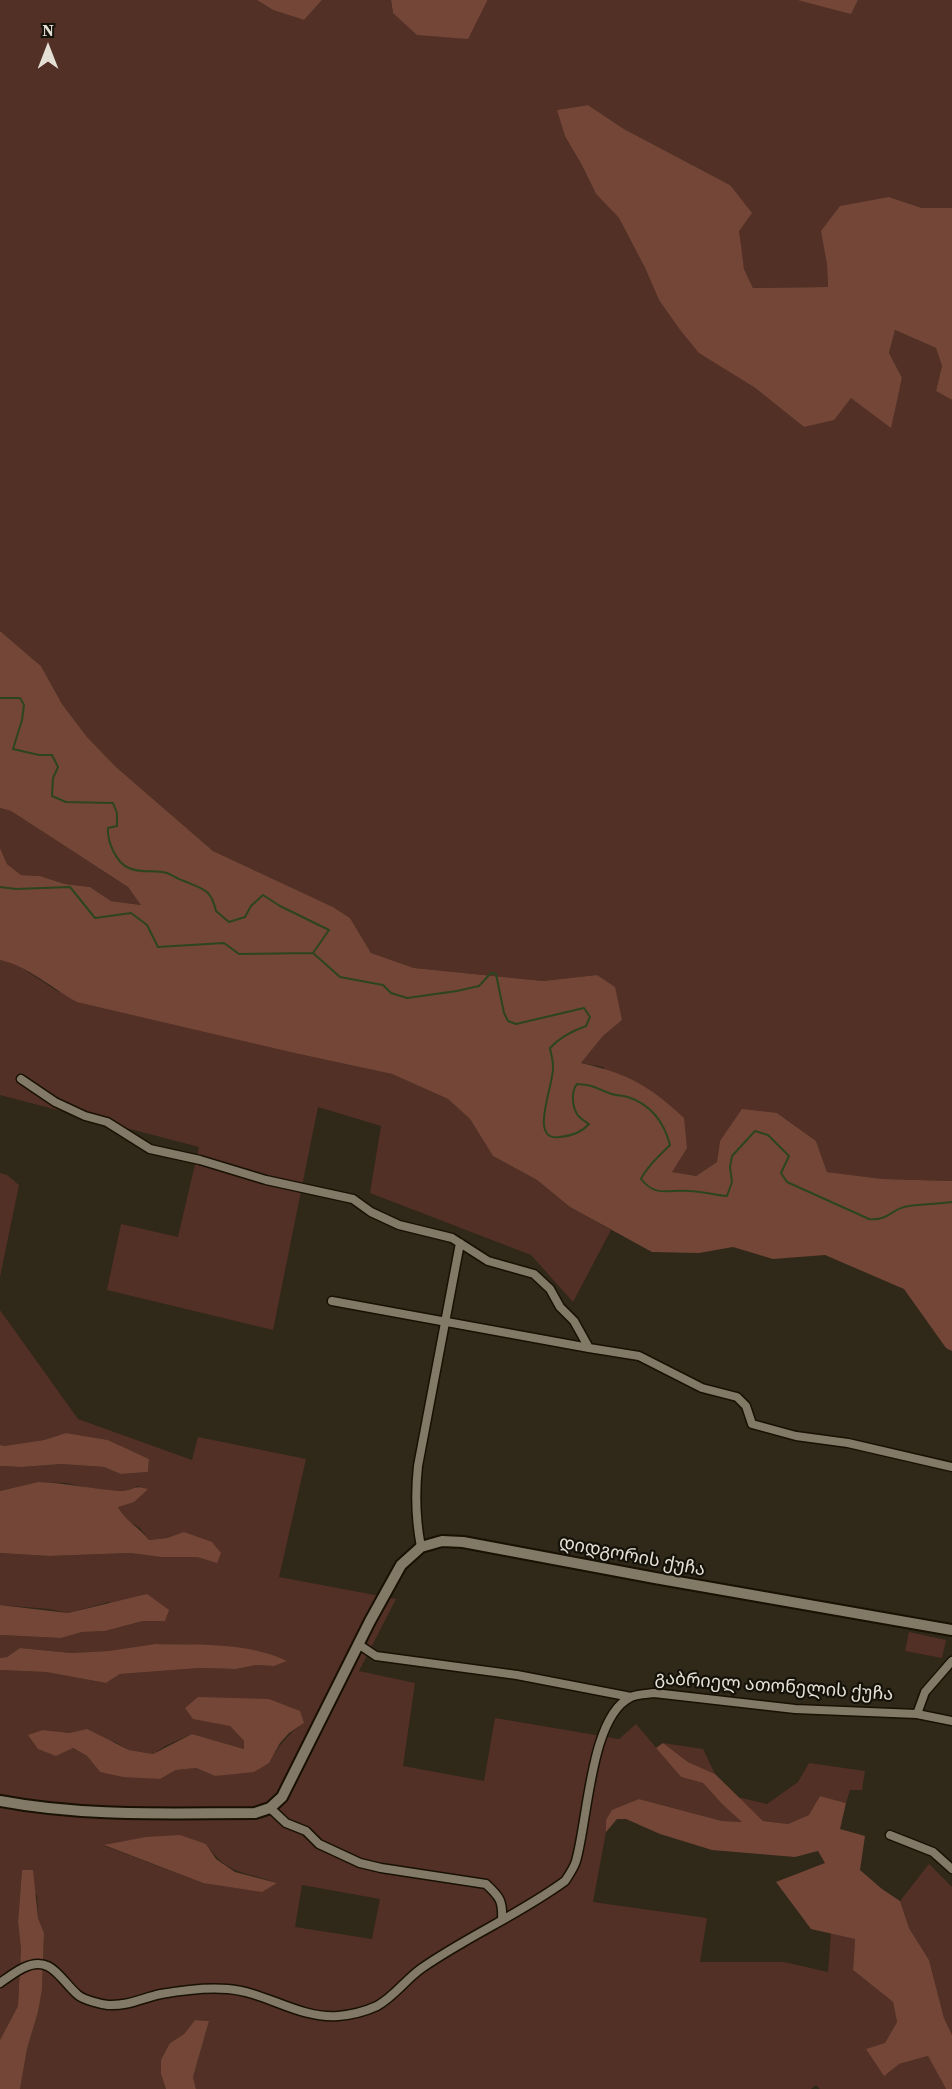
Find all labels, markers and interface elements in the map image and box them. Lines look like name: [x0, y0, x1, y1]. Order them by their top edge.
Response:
north arrow: [18, 18, 78, 78]
text: N: [42, 19, 54, 41]
street label: დიდგორის ქუჩა: [557, 1532, 707, 1582]
street label: გაბრიელ ათონელის ქუჩა: [654, 1668, 894, 1706]

